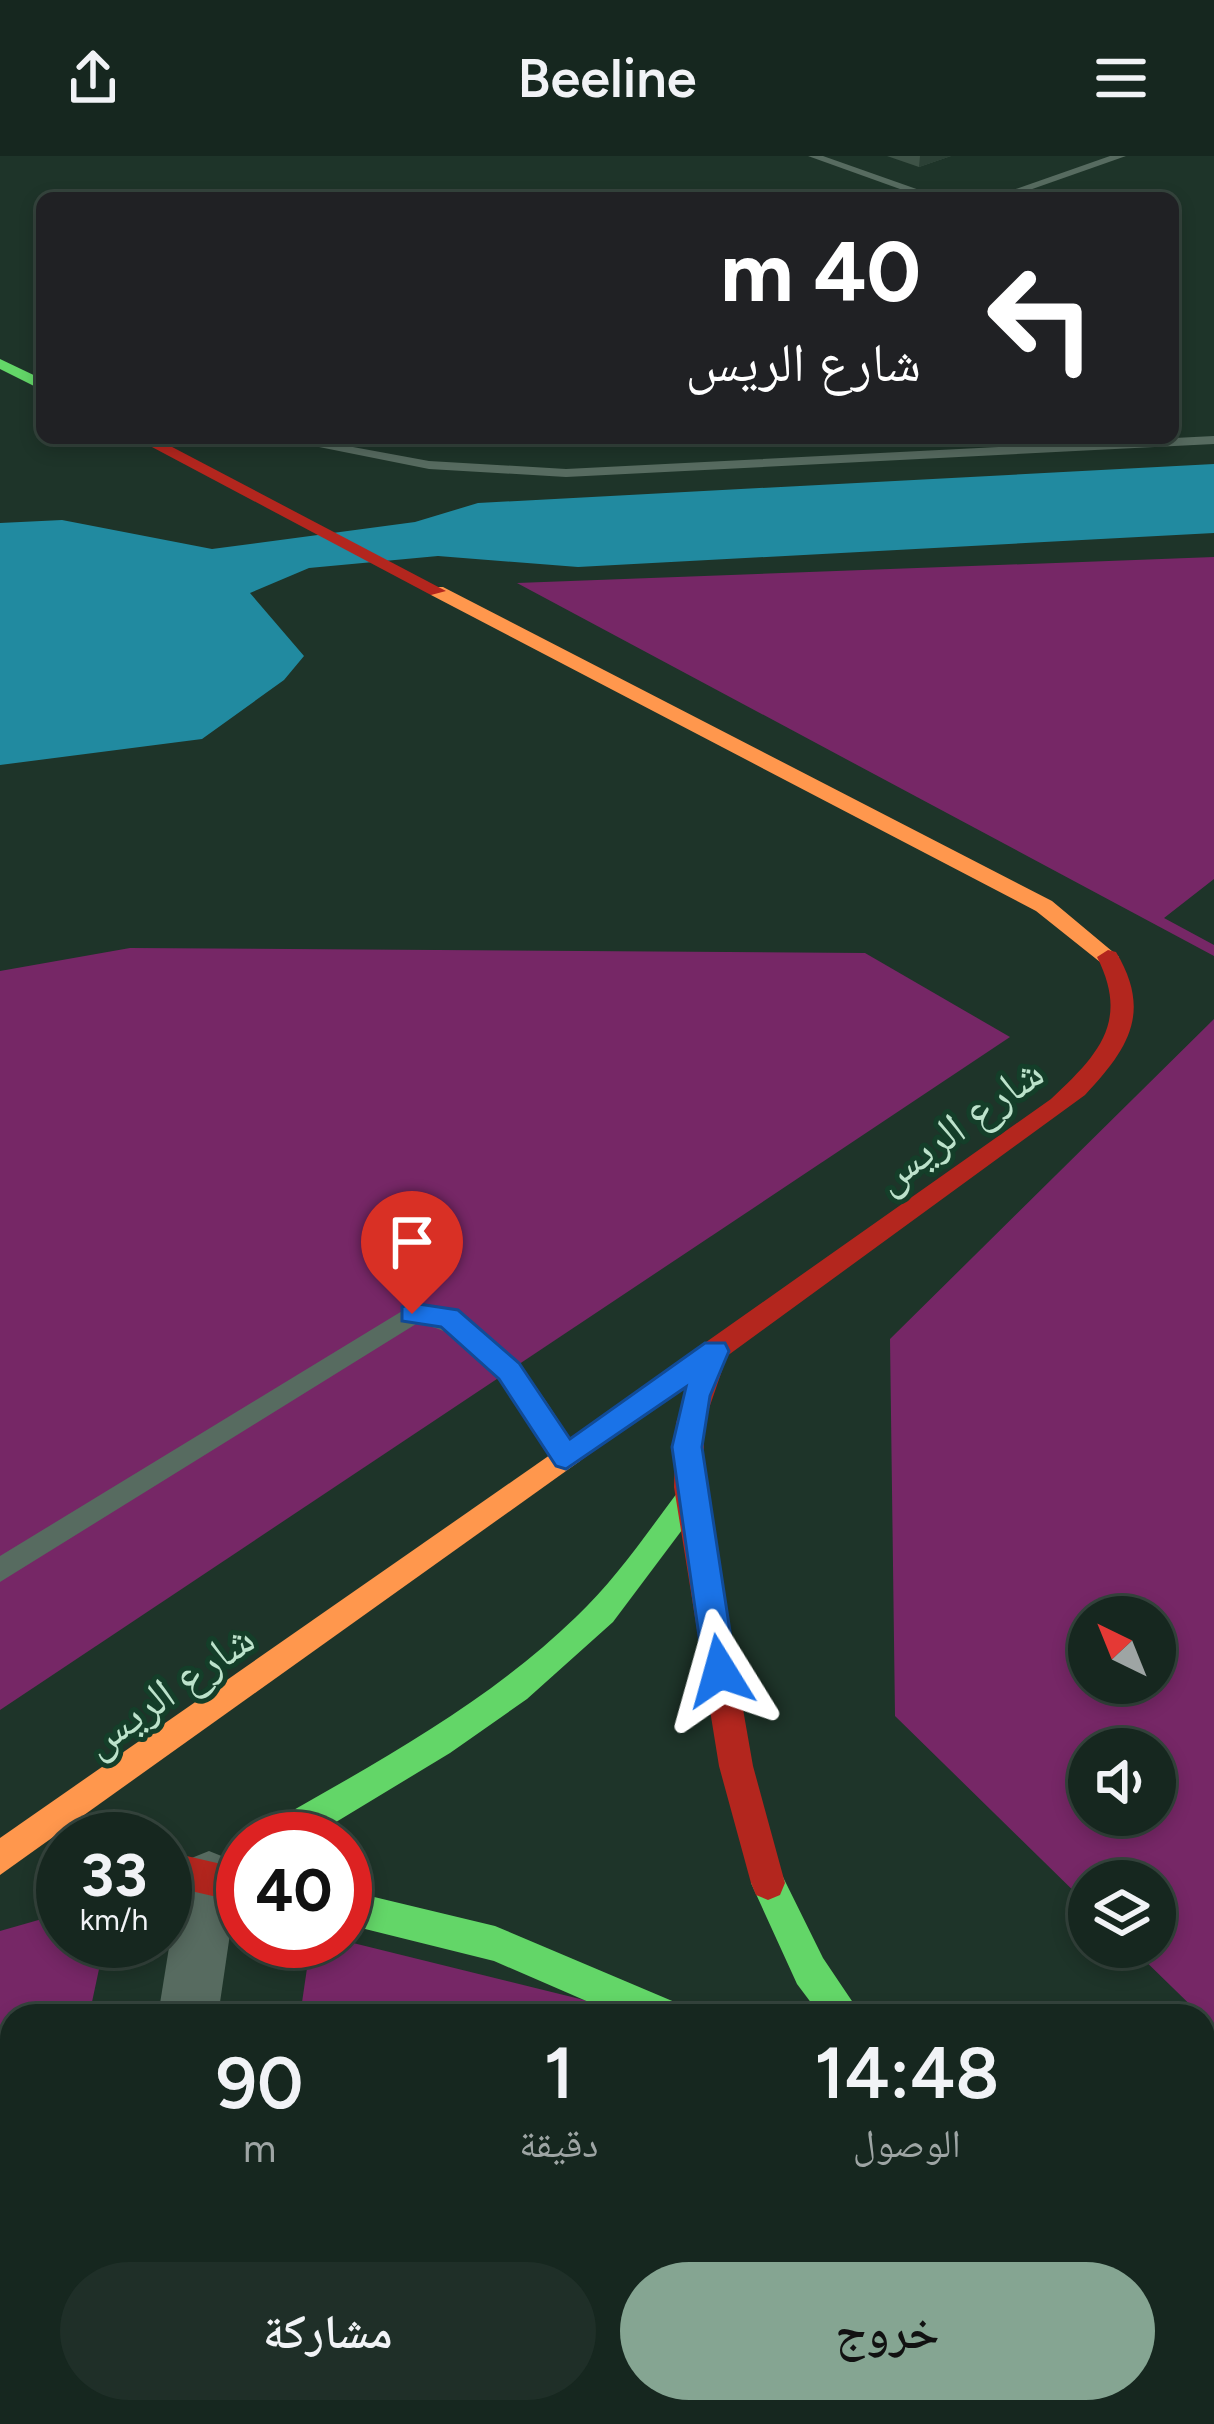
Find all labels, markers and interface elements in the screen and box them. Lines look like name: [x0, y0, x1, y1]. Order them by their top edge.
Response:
icon: share: [60, 45, 126, 111]
icon: menu: [1088, 45, 1154, 111]
text: Beeline: [518, 46, 697, 111]
text: 40 m: [720, 221, 921, 322]
icon: left: [963, 240, 1119, 396]
text: شارع الريس: [685, 330, 921, 395]
street label: شارع الريس: [863, 1044, 1054, 1205]
pin: [361, 1191, 463, 1314]
icon: arrive: [379, 1209, 445, 1275]
north arrow: [1068, 1596, 1176, 1704]
map controls: [1068, 1596, 1176, 1968]
position arrow: [657, 1608, 783, 1734]
street label: شارع الريس: [72, 1611, 265, 1769]
button: sound: [1068, 1728, 1176, 1836]
speed limit sign: 40: [216, 1812, 372, 1968]
text: 33: [81, 1839, 147, 1911]
button: layers: [1068, 1860, 1176, 1968]
text: km/h: [80, 1901, 148, 1938]
text: 1: [544, 2030, 574, 2116]
text: 14:48: [814, 2030, 999, 2116]
text: 90: [216, 2040, 304, 2126]
text: دقيقة: [519, 2120, 599, 2167]
text: الوصول: [853, 2120, 961, 2167]
text: m: [243, 2125, 276, 2172]
button: مشاركة: [60, 2262, 596, 2400]
button: خروج: [620, 2262, 1155, 2400]

